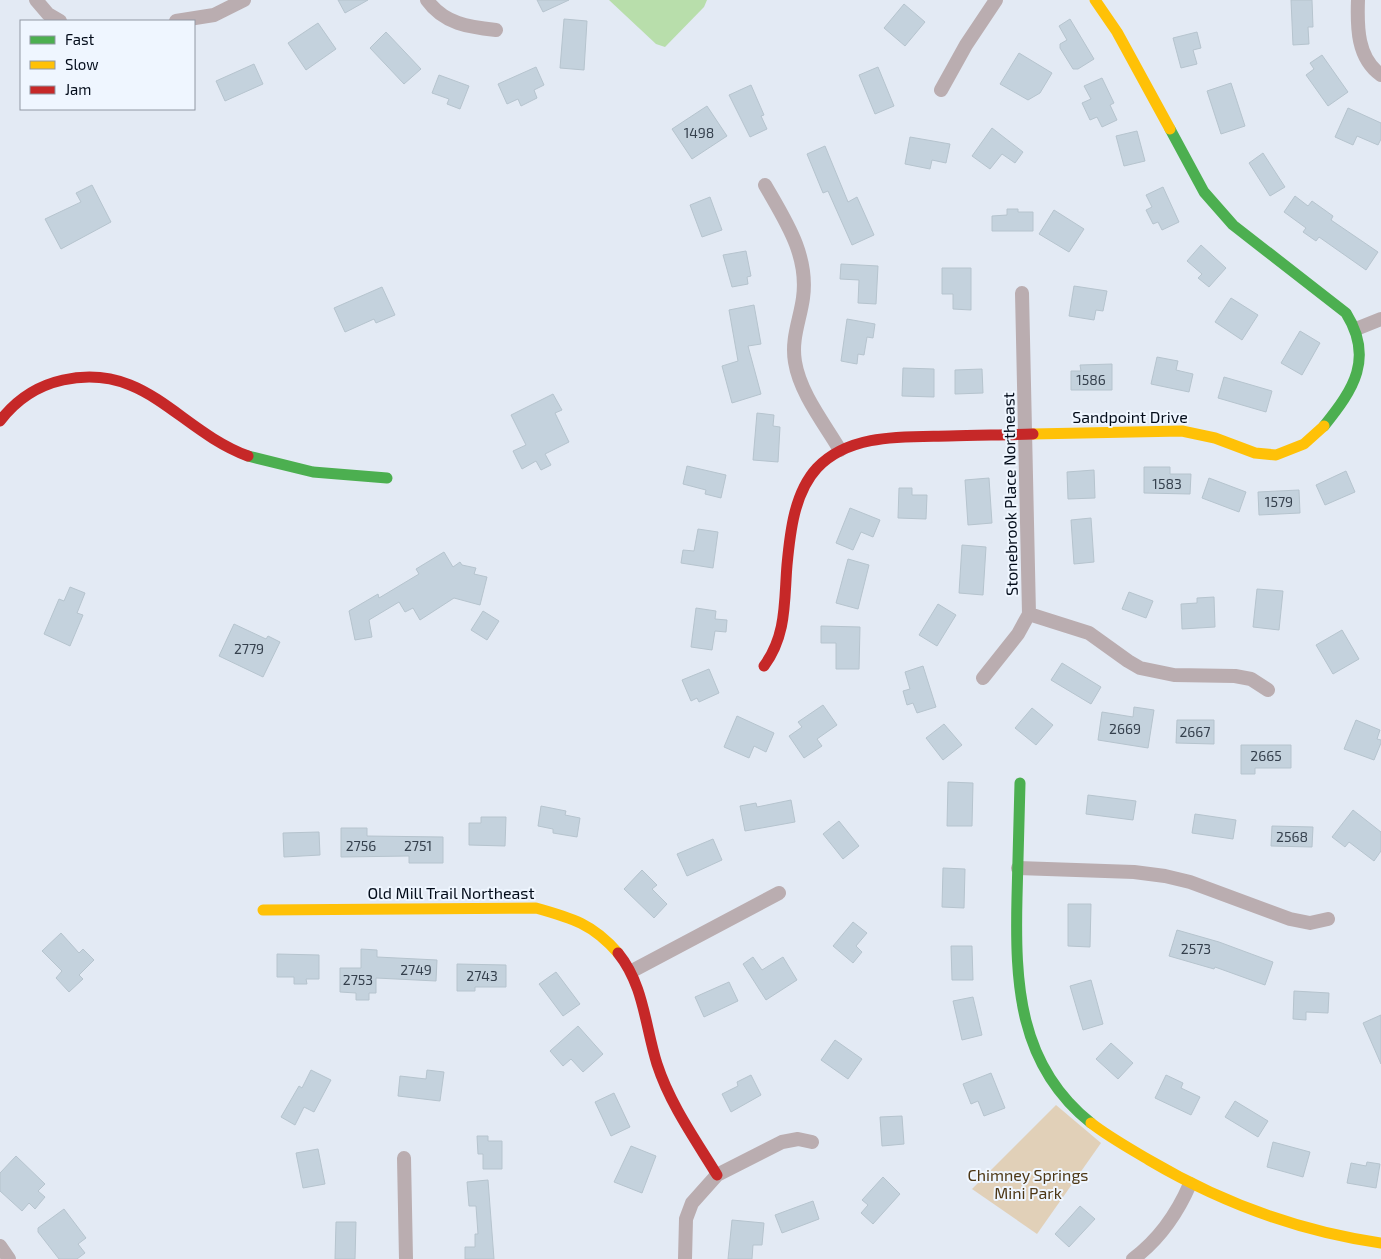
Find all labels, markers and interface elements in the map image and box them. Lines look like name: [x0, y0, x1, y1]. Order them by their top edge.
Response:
legend: [20, 20, 195, 110]
text: Fast: [65, 30, 95, 48]
text: Slow: [65, 55, 99, 73]
text: Jam: [65, 80, 91, 98]
house number: 1498: [684, 124, 714, 141]
house number: 1586: [1076, 371, 1106, 388]
street label: Stonebrook Place Northeast: [998, 392, 1021, 596]
street label: Sandpoint Drive: [1072, 407, 1188, 426]
house number: 1583: [1152, 475, 1182, 492]
house number: 1579: [1265, 493, 1293, 510]
house number: 2779: [234, 640, 264, 657]
house number: 2669: [1109, 720, 1141, 737]
house number: 2667: [1179, 723, 1211, 740]
house number: 2665: [1250, 747, 1282, 764]
house number: 2568: [1276, 828, 1308, 845]
house number: 2756: [346, 837, 376, 854]
house number: 2751: [404, 837, 432, 854]
street label: Old Mill Trail Northeast: [367, 883, 535, 902]
house number: 2573: [1181, 940, 1211, 957]
house number: 2749: [400, 961, 432, 978]
house number: 2743: [466, 967, 498, 984]
house number: 2753: [343, 971, 373, 988]
park label: Chimney Springs Mini Park: [968, 1165, 1088, 1202]

